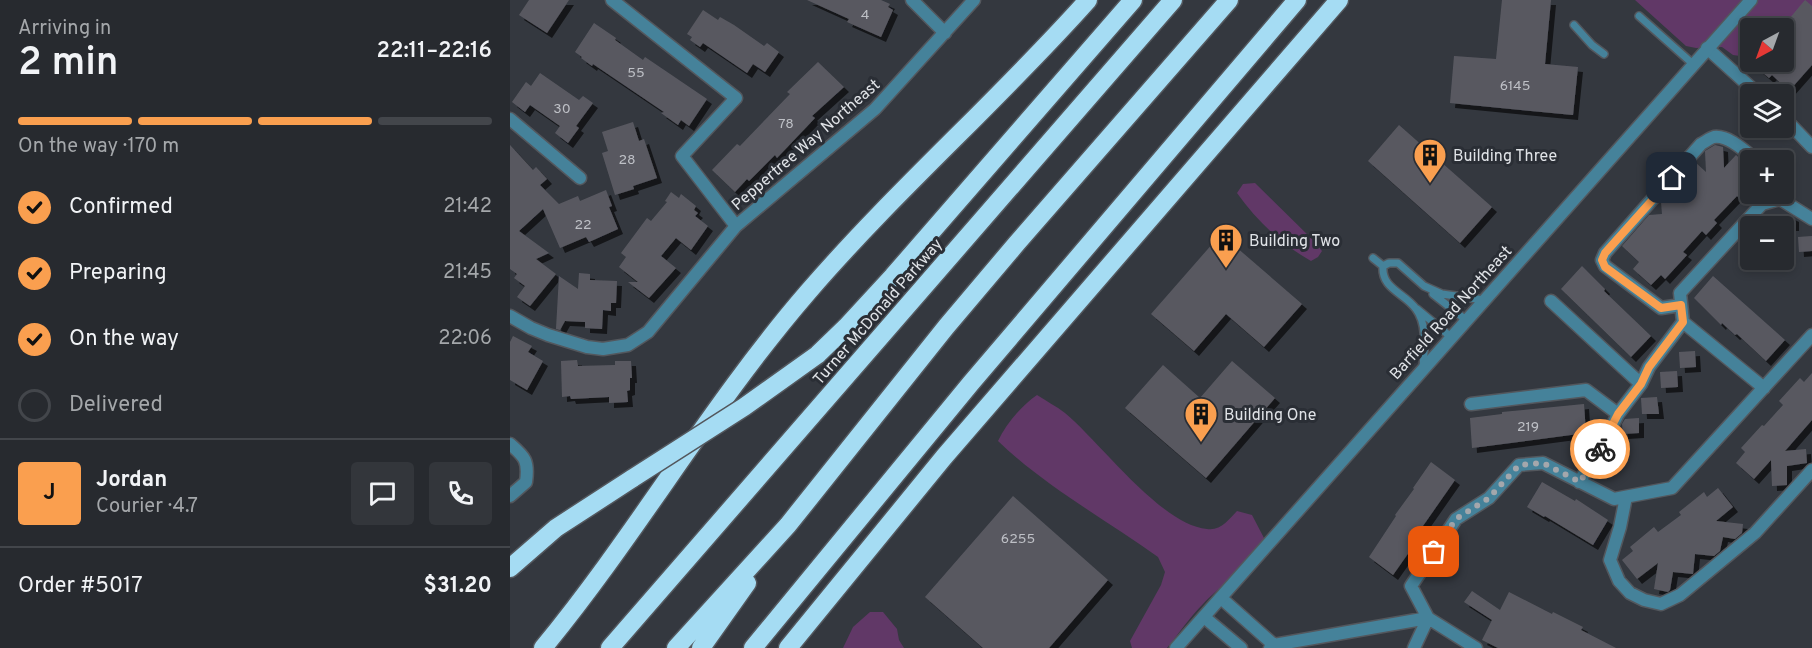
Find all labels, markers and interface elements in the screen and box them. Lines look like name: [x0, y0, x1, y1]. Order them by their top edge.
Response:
house number: 4: [861, 7, 869, 24]
text: Arriving in: [18, 16, 111, 42]
north arrow: [1740, 18, 1794, 72]
map controls: [1740, 18, 1794, 270]
text: 22:11–22:16: [376, 38, 492, 65]
text: 2 min: [18, 40, 119, 89]
house number: 55: [627, 65, 645, 82]
street label: Peppertree Way Northeast: [728, 76, 885, 215]
house number: 6145: [1500, 78, 1530, 95]
button: layers: [1740, 84, 1794, 138]
house number: 30: [553, 101, 571, 118]
house number: 78: [778, 116, 794, 133]
text: On the way · 170 m: [18, 134, 179, 160]
building icon: Building Three: [1412, 137, 1448, 184]
place label: Building Three: [1453, 147, 1557, 167]
button: +: [1740, 150, 1794, 204]
house number: 28: [618, 152, 636, 169]
pin: [1646, 152, 1697, 203]
icon: home: [1655, 161, 1688, 194]
icon: check: [18, 191, 51, 224]
text: Confirmed: [69, 194, 173, 221]
text: 21:42: [443, 194, 492, 220]
button: −: [1740, 216, 1794, 270]
house number: 22: [574, 217, 592, 234]
building icon: Building Two: [1208, 222, 1244, 269]
place label: Building Two: [1249, 232, 1340, 252]
street label: Turner McDonald Parkway: [809, 235, 948, 390]
street label: Barfield Road Northeast: [1386, 242, 1517, 384]
icon: check: [18, 257, 51, 290]
text: Preparing: [69, 260, 167, 287]
text: 21:45: [443, 260, 492, 286]
icon: check: [18, 323, 51, 356]
text: On the way: [69, 326, 179, 353]
text: 22:06: [438, 326, 492, 352]
text: Delivered: [69, 392, 163, 419]
building icon: Building One: [1183, 396, 1219, 443]
place label: Building One: [1224, 406, 1316, 426]
house number: 219: [1517, 419, 1539, 436]
courier: [1570, 419, 1630, 479]
icon: bike: [1584, 433, 1617, 466]
button: chat: [351, 462, 414, 525]
button: phone: [429, 462, 492, 525]
text: Jordan: [96, 467, 167, 494]
text: J: [43, 480, 56, 507]
text: Courier · 4.7: [96, 494, 198, 520]
pin: [1408, 526, 1459, 577]
house number: 6255: [1001, 531, 1035, 548]
icon: bag: [1417, 535, 1450, 568]
text: Order #5017: [18, 573, 143, 600]
text: $31.20: [423, 573, 492, 600]

